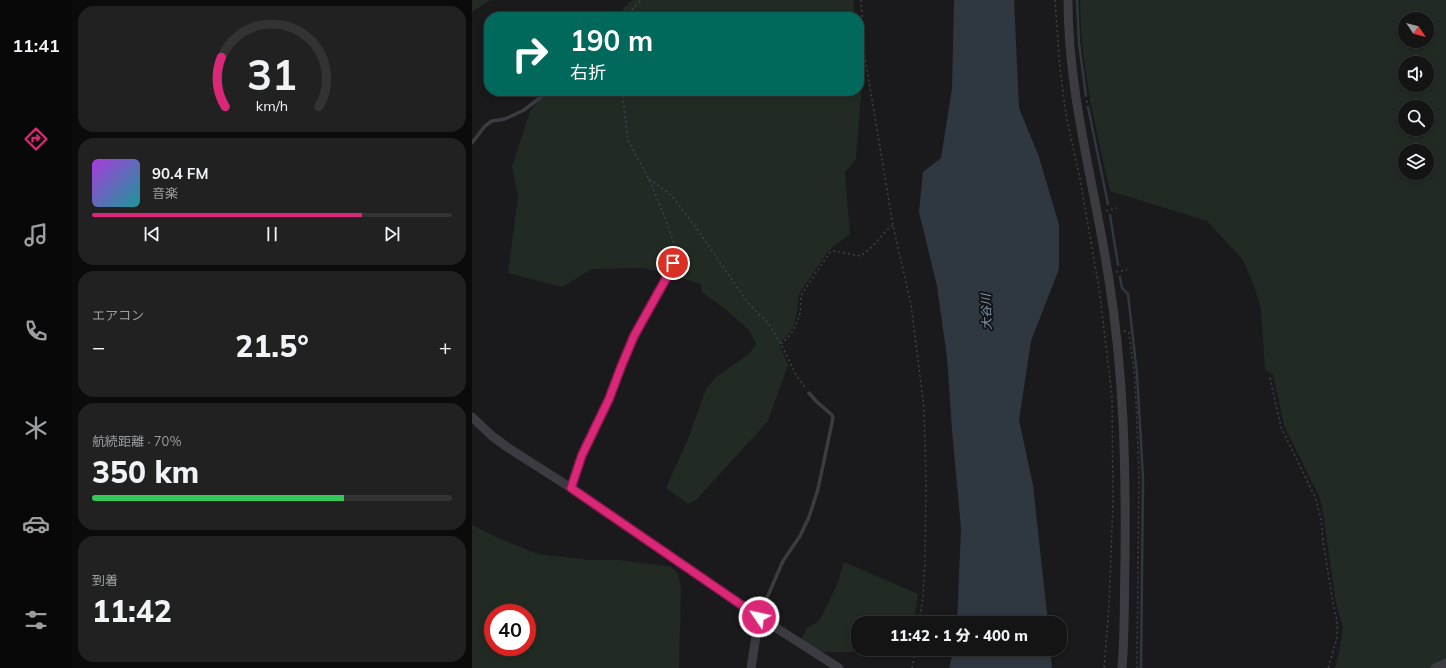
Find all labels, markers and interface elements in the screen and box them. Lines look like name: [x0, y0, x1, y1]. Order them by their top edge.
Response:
north arrow: [1398, 12, 1434, 48]
map controls: [1398, 12, 1434, 180]
text: 190 m: [570, 23, 653, 58]
icon: right: [504, 28, 556, 80]
text: 11:41: [12, 34, 60, 57]
text: 31: [247, 48, 297, 100]
button: sound: [1398, 56, 1434, 92]
text: 右折: [570, 61, 606, 84]
text: km/h: [256, 97, 288, 115]
button: search: [1398, 100, 1434, 136]
icon: directions: [22, 125, 50, 153]
button: layers: [1398, 144, 1434, 180]
text: 90.4 FM: [152, 164, 208, 183]
text: 音楽: [152, 185, 178, 201]
icon: music: [22, 221, 50, 249]
icon: previous: [141, 223, 163, 245]
icon: pause: [261, 223, 283, 245]
icon: next: [381, 223, 403, 245]
pin: [656, 246, 690, 280]
icon: arrive: [662, 252, 684, 274]
water label: 大谷川: [978, 292, 994, 330]
text: エアコン: [92, 307, 144, 323]
icon: phone: [22, 317, 50, 345]
text: 21.5°: [235, 327, 309, 365]
text: −: [92, 333, 105, 361]
text: +: [439, 333, 452, 361]
icon: climate: [22, 414, 50, 442]
text: 航続距離 · 70%: [92, 433, 182, 449]
text: 350 km: [92, 453, 199, 491]
icon: car: [22, 510, 50, 538]
text: 到着: [92, 572, 118, 588]
text: 11:42: [92, 592, 172, 630]
position arrow: [738, 596, 780, 638]
speed limit sign: 40: [484, 604, 536, 656]
icon: filters: [22, 606, 50, 634]
text: 11:42 · 1 分 · 400 m: [890, 626, 1028, 645]

